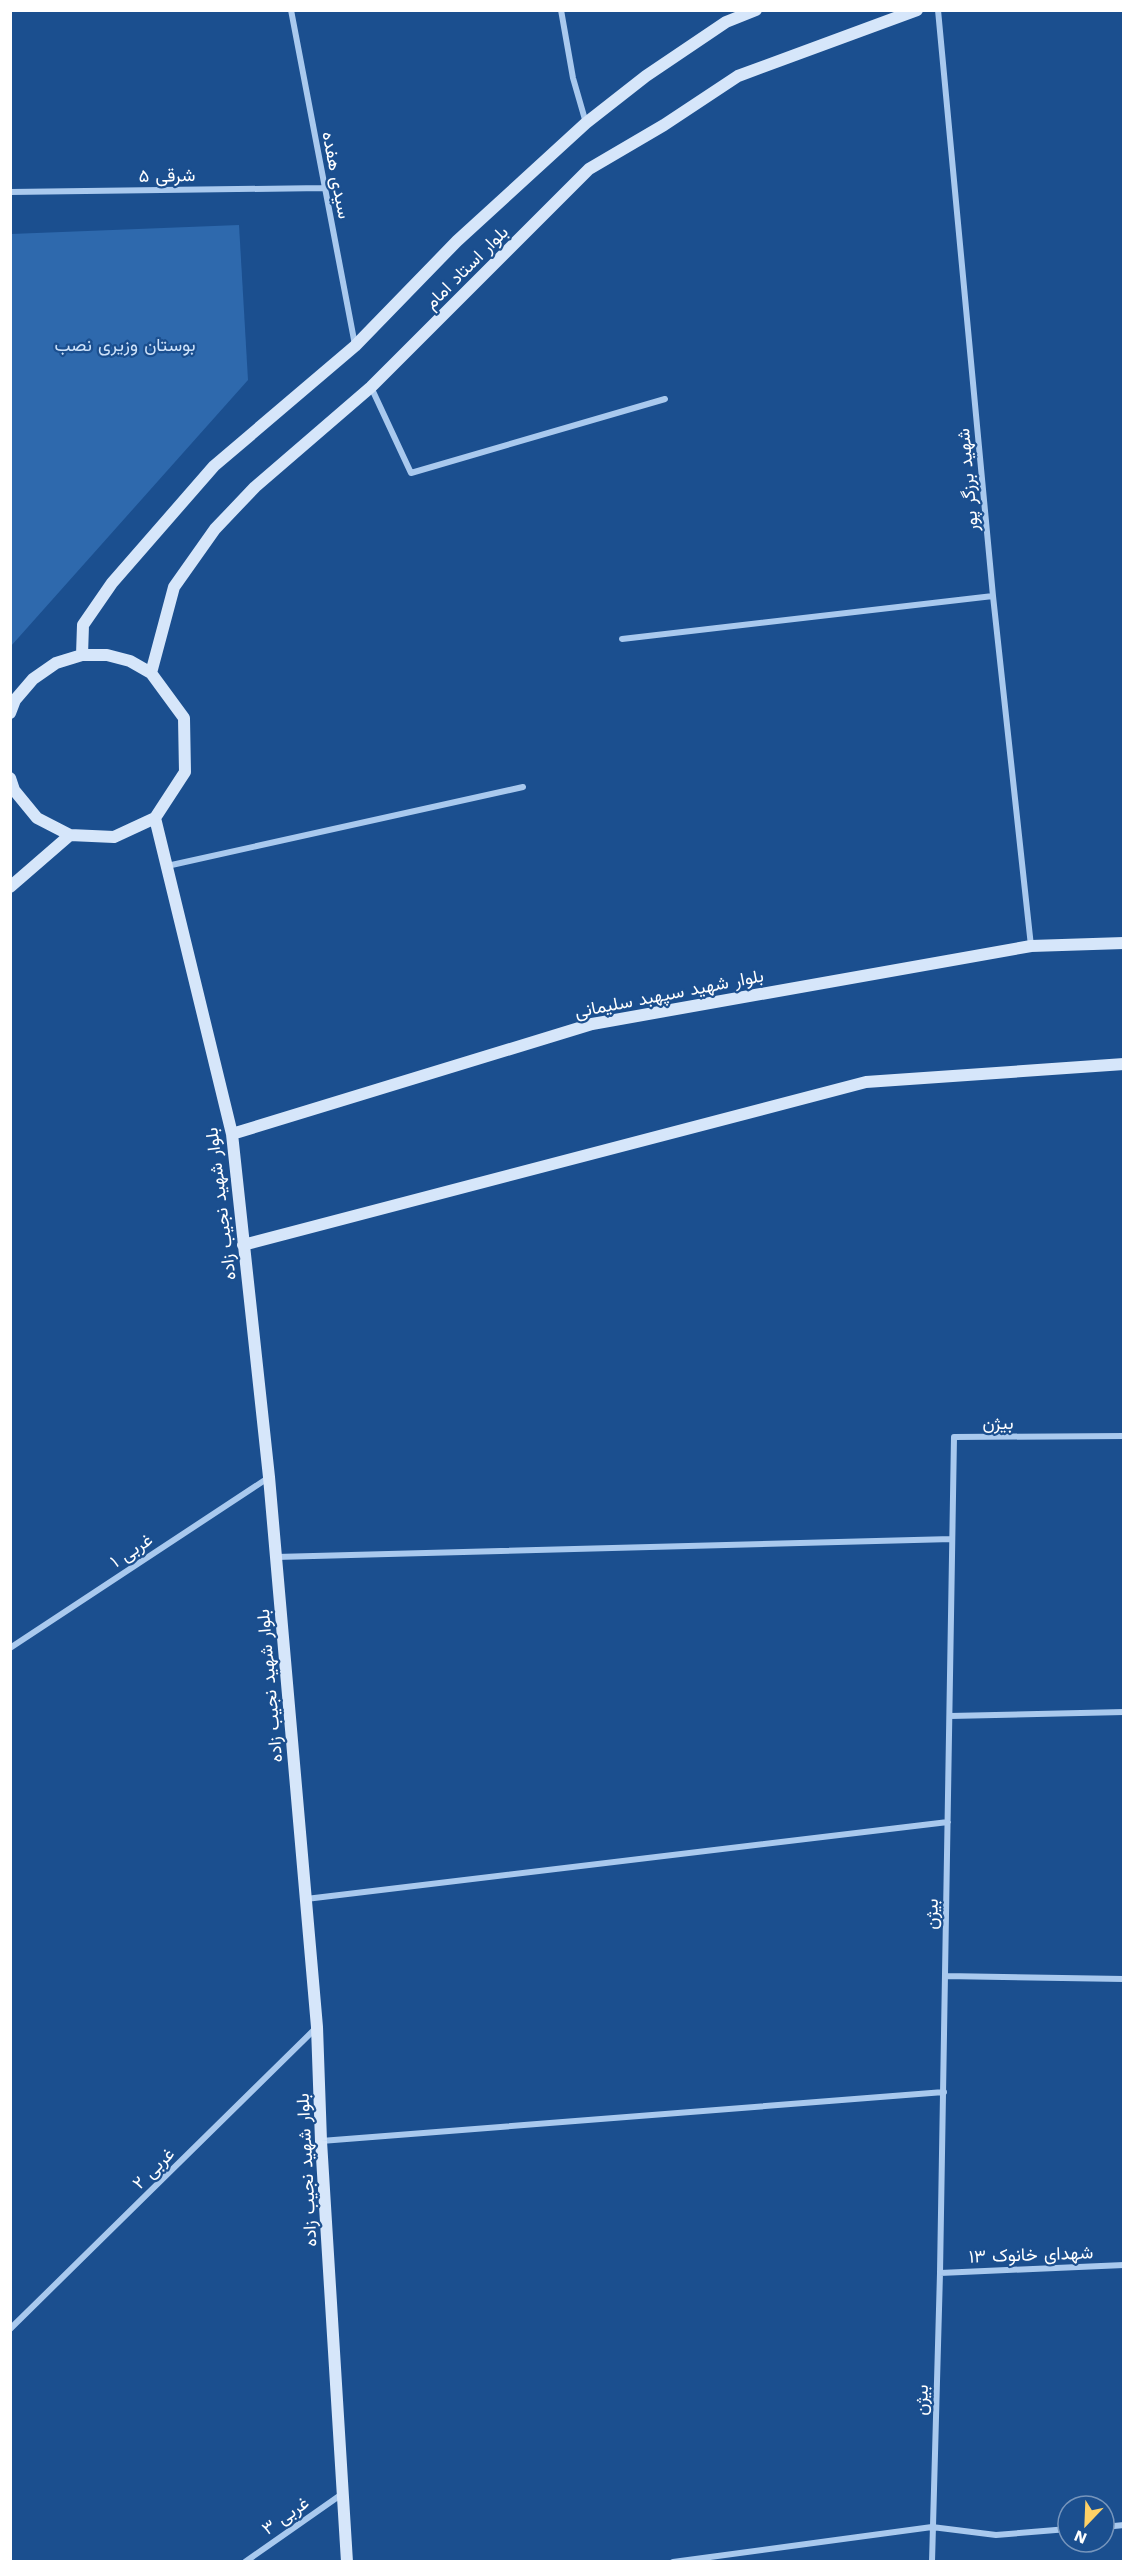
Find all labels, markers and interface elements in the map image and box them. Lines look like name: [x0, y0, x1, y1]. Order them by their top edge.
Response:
street label: سیدی هفده: [317, 130, 356, 221]
street label: شرقی ۵: [139, 164, 195, 187]
street label: بلوار استاد امام: [420, 221, 514, 315]
park label: بوستان وزیری نصب: [55, 334, 195, 356]
street label: شهید برزگر پور: [952, 427, 984, 534]
street label: بلوار شهید سپهبد سلیمانی: [573, 964, 766, 1024]
street label: بلوار شهید نجیب زاده: [200, 1126, 241, 1282]
street label: بیژن: [982, 1412, 1014, 1434]
street label: غربی ۱: [106, 1528, 156, 1572]
street label: بلوار شهید نجیب زاده: [252, 1608, 287, 1764]
street label: بیژن: [920, 1898, 943, 1930]
street label: بلوار شهید نجیب زاده: [291, 2093, 322, 2247]
street label: غربی ۲: [128, 2143, 179, 2194]
street label: شهدای خانوک ۱۳: [968, 2241, 1094, 2268]
street label: بیژن: [910, 2384, 933, 2416]
street label: غربی ۳: [257, 2491, 313, 2539]
north arrow: [1056, 2494, 1116, 2554]
text: N: [1071, 2526, 1090, 2548]

